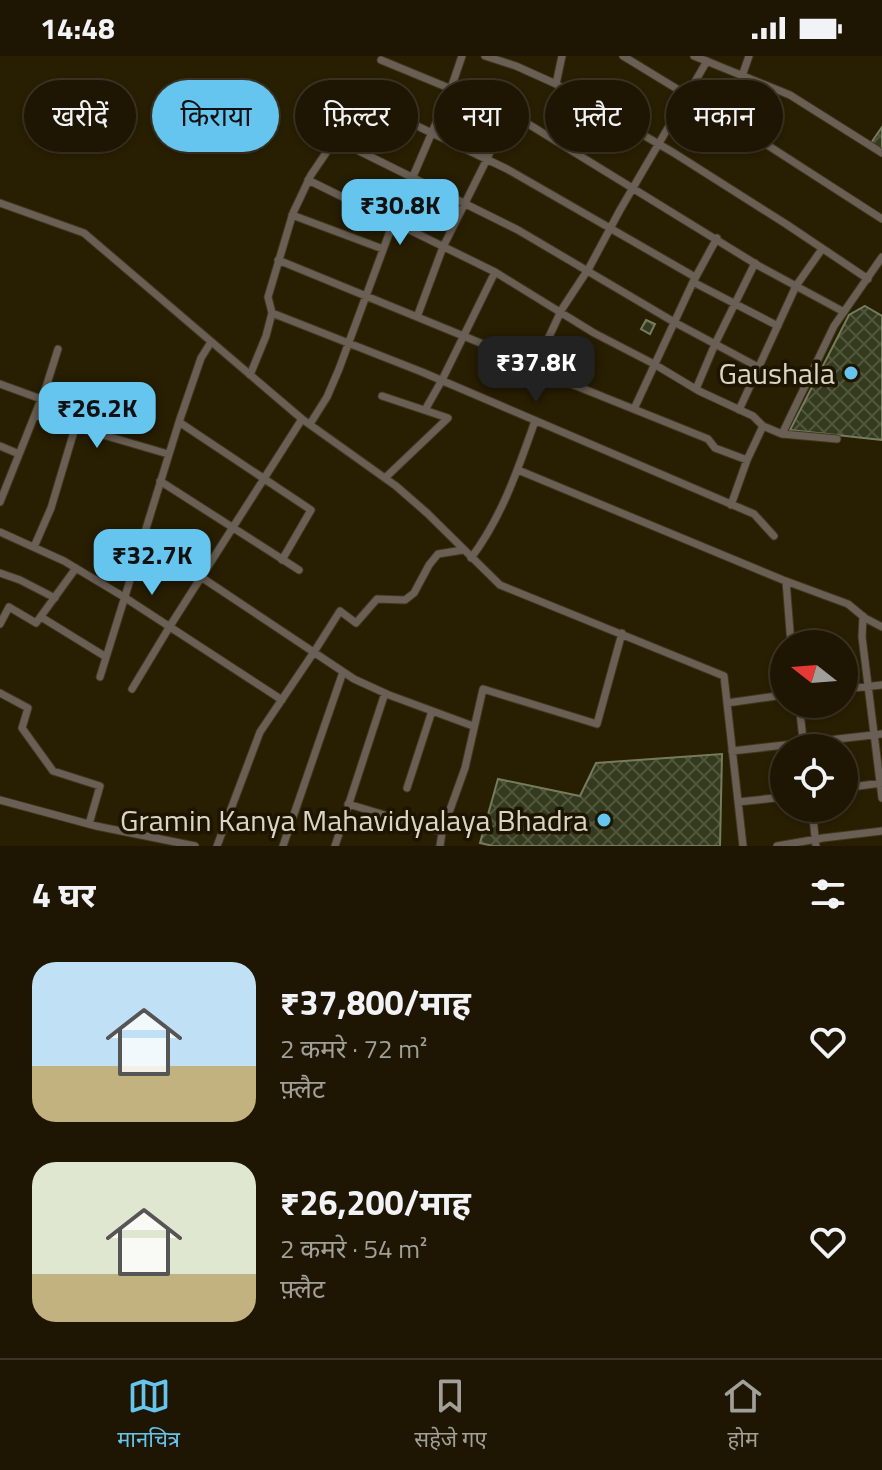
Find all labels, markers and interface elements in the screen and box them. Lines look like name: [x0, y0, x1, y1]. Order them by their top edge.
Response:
text: 14:48: [40, 5, 115, 51]
chip: खरीदें: [24, 80, 136, 152]
chip: किराया: [152, 80, 279, 152]
chip: फ़िल्टर: [295, 80, 418, 152]
chip: नया: [434, 80, 529, 152]
chip: फ़्लैट: [545, 80, 650, 152]
chip: मकान: [666, 80, 783, 152]
pin: ₹30.8K: [335, 179, 465, 247]
text: ₹30.8K: [360, 185, 440, 224]
pin: ₹37.8K: [471, 336, 601, 404]
text: ₹37.8K: [496, 342, 576, 381]
place label: Gaushala: [719, 350, 835, 396]
marker: Gaushala: [842, 364, 860, 382]
pin: ₹26.2K: [32, 382, 162, 450]
text: ₹26.2K: [57, 388, 137, 427]
pin: ₹32.7K: [87, 529, 217, 597]
text: ₹32.7K: [112, 535, 192, 574]
north arrow: [770, 630, 858, 718]
map controls: [770, 630, 858, 822]
button: locate: [770, 734, 858, 822]
place label: Gramin Kanya Mahavidyalaya Bhadra: [120, 797, 588, 843]
marker: Gramin Kanya Mahavidyalaya Bhadra: [595, 811, 613, 829]
text: 4 घर: [32, 868, 96, 920]
icon: filters: [806, 872, 850, 916]
text: ₹37,800/माह: [280, 976, 471, 1028]
icon: home: [96, 994, 192, 1090]
icon: heart: [806, 1020, 850, 1064]
text: 2 कमरे · 72 m²: [280, 1029, 427, 1068]
text: फ़्लैट: [280, 1069, 325, 1108]
text: ₹26,200/माह: [280, 1176, 471, 1228]
icon: home: [96, 1194, 192, 1290]
icon: heart: [806, 1220, 850, 1264]
text: 2 कमरे · 54 m²: [280, 1229, 427, 1268]
text: फ़्लैट: [280, 1269, 325, 1308]
tab: मानचित्र: [117, 1374, 180, 1456]
tab: सहेजे गए: [414, 1374, 487, 1456]
tab: होम: [721, 1374, 765, 1456]

